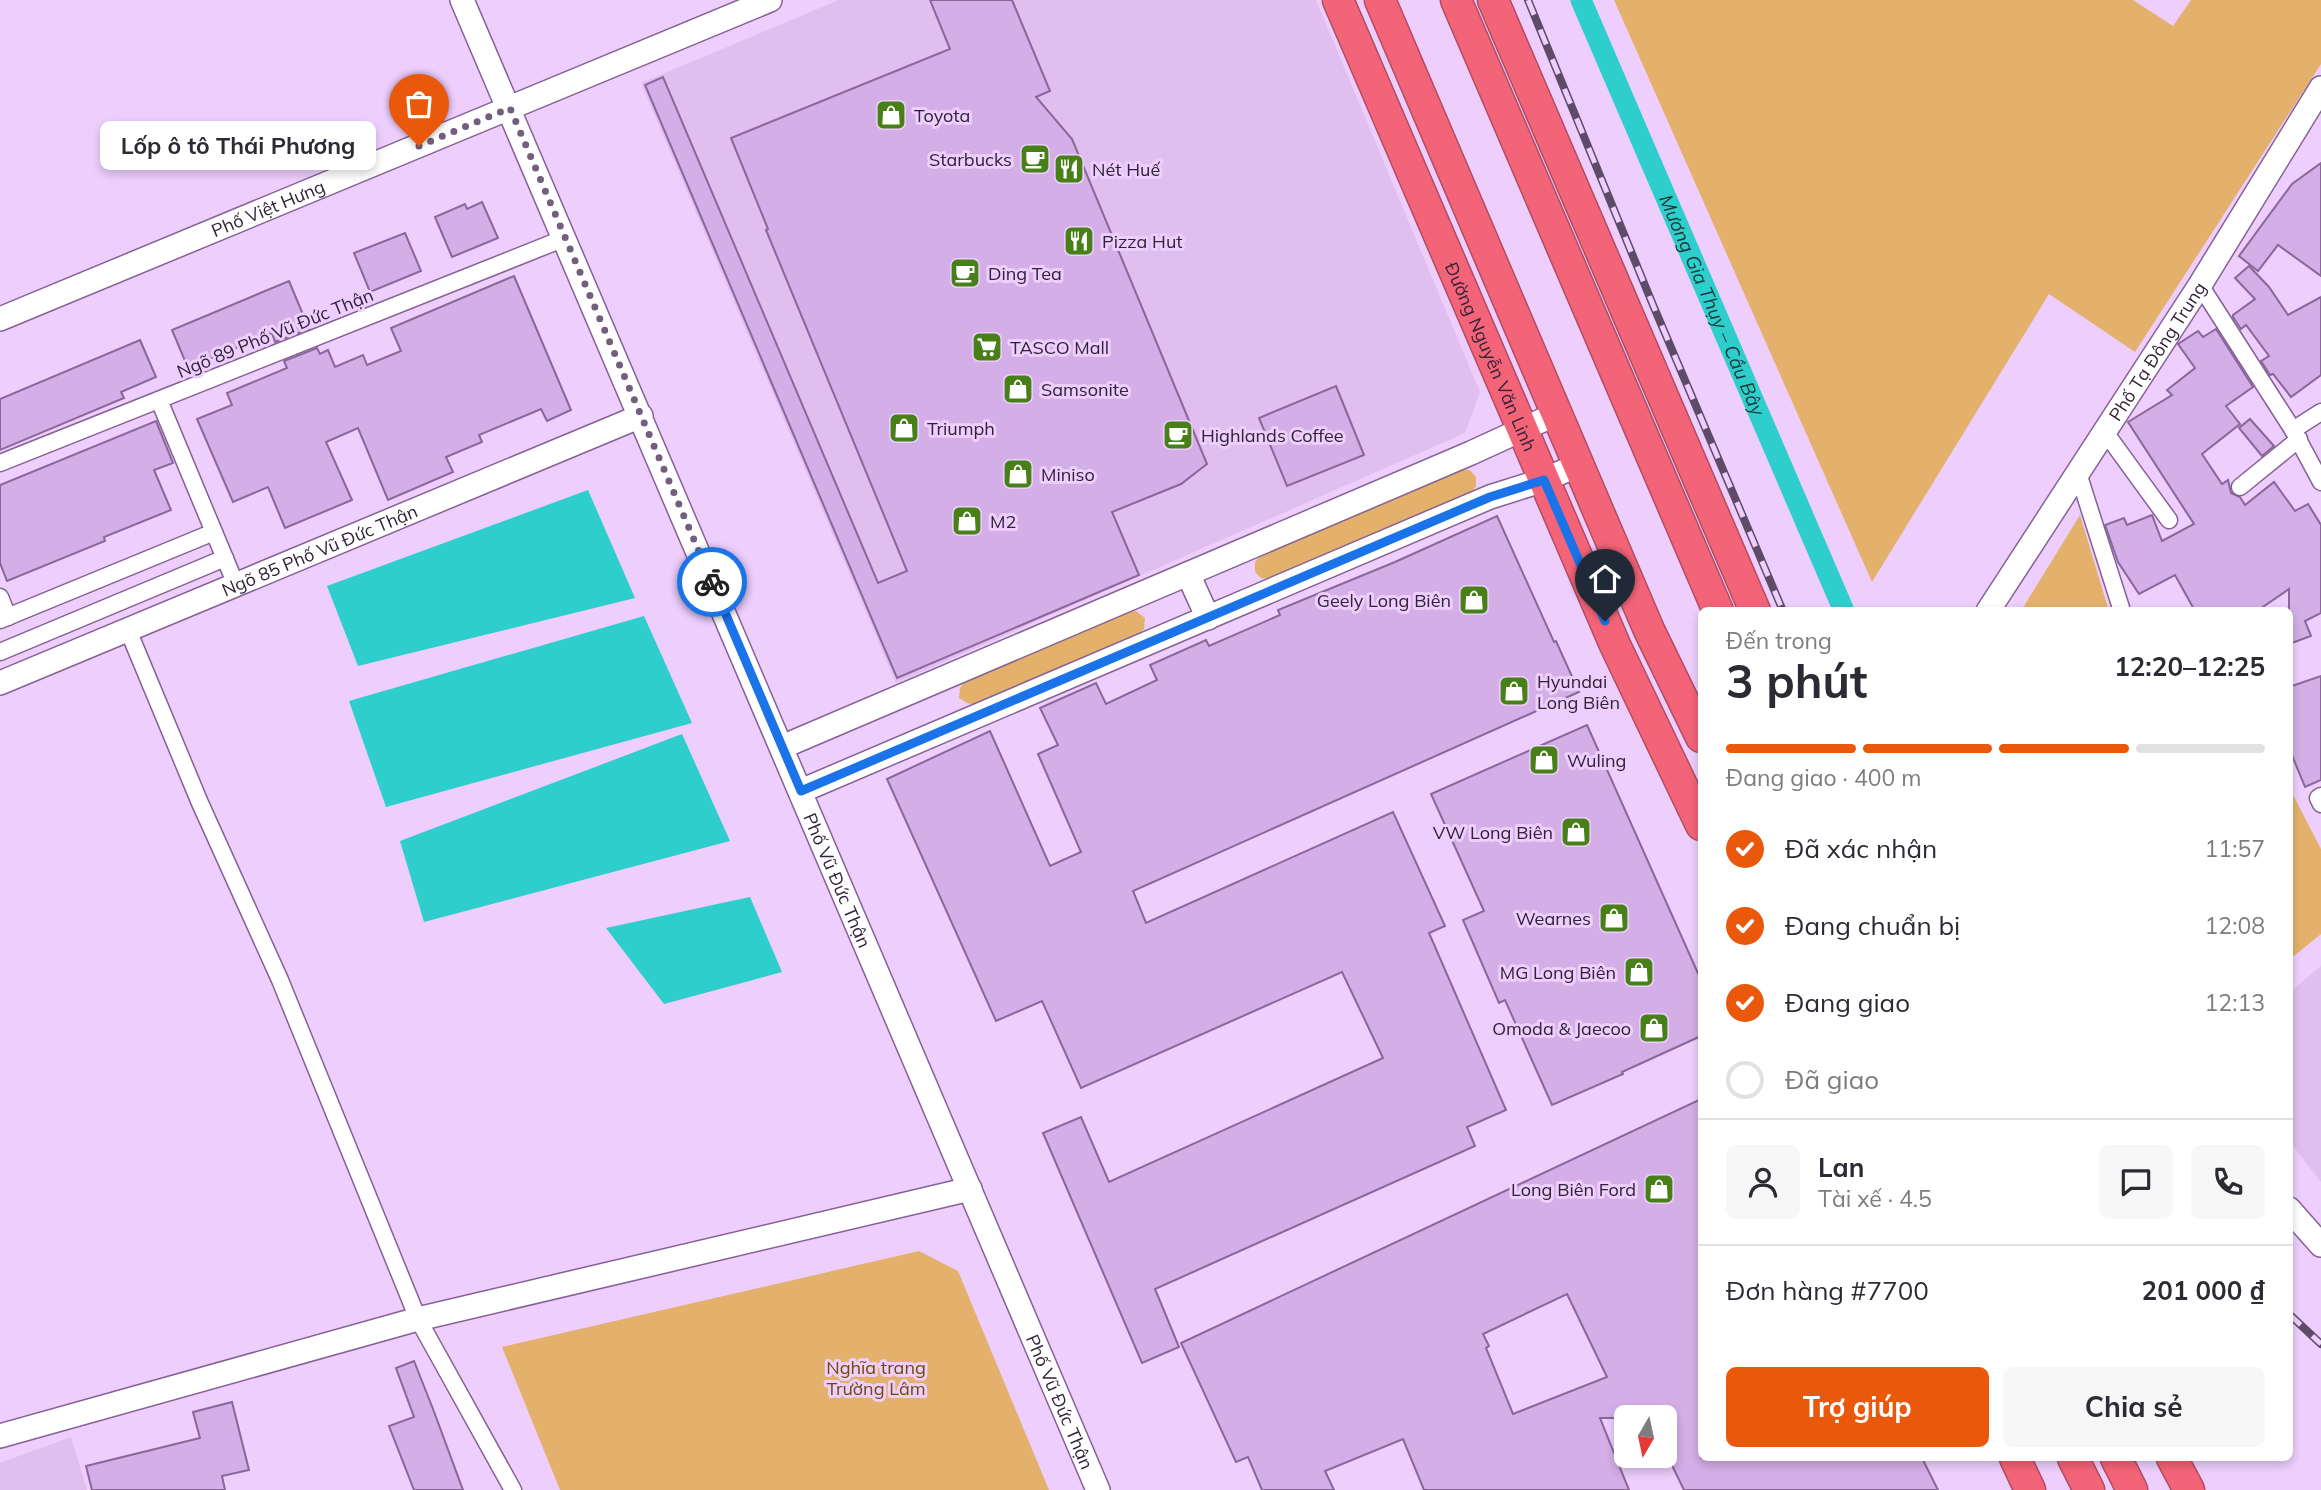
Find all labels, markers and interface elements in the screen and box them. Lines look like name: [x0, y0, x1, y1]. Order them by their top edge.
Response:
pin: [389, 74, 449, 146]
icon: bag: [400, 85, 438, 123]
shop icon: Toyota: [874, 98, 908, 132]
place label: Toyota: [914, 104, 970, 127]
callout: Lốp ô tô Thái Phương: [100, 122, 377, 170]
text: Lốp ô tô Thái Phương: [121, 131, 355, 160]
cafe icon: Starbucks: [1018, 142, 1052, 176]
place label: Starbucks: [929, 148, 1012, 171]
restaurant icon: Nét Huế: [1052, 152, 1086, 186]
place label: Nét Huế: [1092, 158, 1160, 181]
street label: Phố Việt Hưng: [208, 174, 328, 242]
water label: Mương Gia Thụy – Cầu Bây: [1654, 191, 1771, 420]
restaurant icon: Pizza Hut: [1062, 224, 1096, 258]
place label: Pizza Hut: [1102, 230, 1183, 253]
cafe icon: Ding Tea: [948, 256, 982, 290]
street label: Đường Nguyễn Văn Linh: [1440, 259, 1542, 454]
place label: Ding Tea: [988, 262, 1062, 285]
street label: Phố Tạ Đông Trung: [2103, 277, 2211, 425]
street label: Ngõ 89 Phố Vũ Đức Thận: [173, 283, 377, 383]
supermarket icon: TASCO Mall: [970, 330, 1004, 364]
place label: TASCO Mall: [1010, 336, 1109, 359]
shop icon: Samsonite: [1001, 372, 1035, 406]
place label: Samsonite: [1041, 378, 1129, 401]
shop icon: Triumph: [887, 411, 921, 445]
place label: Triumph: [927, 417, 995, 440]
cafe icon: Highlands Coffee: [1161, 418, 1195, 452]
place label: Highlands Coffee: [1201, 424, 1344, 447]
shop icon: Miniso: [1001, 457, 1035, 491]
place label: Miniso: [1041, 463, 1095, 486]
street label: Ngõ 85 Phố Vũ Đức Thận: [218, 499, 421, 601]
shop icon: M2: [950, 504, 984, 538]
place label: M2: [990, 510, 1016, 533]
courier: [677, 547, 747, 617]
pin: [1575, 549, 1635, 621]
icon: home: [1586, 560, 1624, 598]
icon: bike: [693, 563, 731, 601]
shop icon: Geely Long Biên: [1457, 583, 1491, 617]
place label: Geely Long Biên: [1317, 589, 1451, 612]
text: Đến trong: [1726, 626, 1832, 655]
text: 12:20–12:25: [2114, 650, 2265, 683]
text: 3 phút: [1726, 652, 1867, 710]
place label: Hyundai Long Biên: [1537, 670, 1620, 714]
shop icon: Hyundai Long Biên: [1497, 674, 1531, 708]
shop icon: Wuling: [1527, 743, 1561, 777]
place label: Wuling: [1567, 749, 1626, 772]
text: Đang giao · 400 m: [1726, 763, 1922, 792]
street label: Phố Vũ Đức Thận: [799, 809, 877, 951]
shop icon: VW Long Biên: [1559, 815, 1593, 849]
place label: VW Long Biên: [1433, 821, 1553, 844]
icon: check: [1726, 830, 1764, 868]
text: Đã xác nhận: [1785, 832, 1937, 865]
text: 11:57: [2205, 834, 2265, 863]
shop icon: Wearnes: [1597, 901, 1631, 935]
place label: Wearnes: [1516, 907, 1591, 930]
icon: check: [1726, 907, 1764, 945]
text: Đang chuẩn bị: [1785, 909, 1960, 942]
text: 12:08: [2205, 911, 2265, 940]
shop icon: MG Long Biên: [1622, 955, 1656, 989]
place label: MG Long Biên: [1500, 961, 1616, 984]
icon: check: [1726, 984, 1764, 1022]
text: Đang giao: [1785, 986, 1910, 1019]
text: 12:13: [2205, 988, 2265, 1017]
shop icon: Omoda & Jaecoo: [1637, 1011, 1671, 1045]
place label: Omoda & Jaecoo: [1492, 1017, 1631, 1040]
text: Đã giao: [1785, 1063, 1879, 1096]
button: person: [1726, 1145, 1800, 1219]
button: chat: [2099, 1145, 2173, 1219]
button: phone: [2191, 1145, 2265, 1219]
text: Lan: [1818, 1151, 1864, 1184]
shop icon: Long Biên Ford: [1642, 1172, 1676, 1206]
place label: Long Biên Ford: [1511, 1178, 1636, 1201]
text: Tài xế · 4.5: [1818, 1184, 1932, 1213]
text: Đơn hàng #7700: [1726, 1274, 1929, 1307]
text: 201 000 ₫: [2142, 1274, 2265, 1307]
street label: Phố Vũ Đức Thận: [1021, 1331, 1099, 1473]
park label: Nghĩa trang Trường Lâm: [826, 1356, 926, 1400]
button: Trợ giúp: [1726, 1367, 1989, 1447]
button: Chia sẻ: [2003, 1367, 2265, 1447]
north arrow: [1614, 1405, 1676, 1468]
map controls: [1614, 1405, 1677, 1468]

